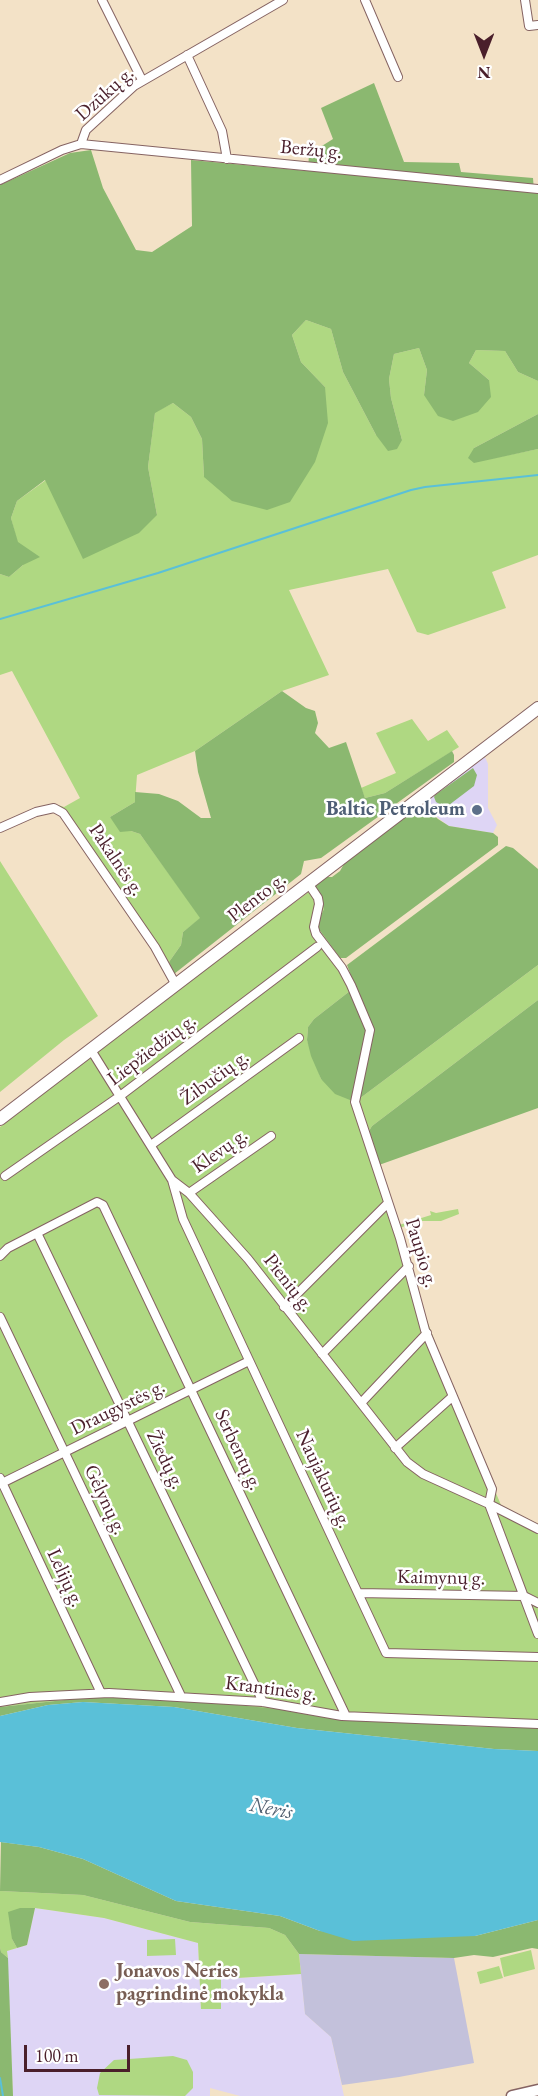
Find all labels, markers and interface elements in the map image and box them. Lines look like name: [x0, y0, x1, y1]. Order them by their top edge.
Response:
north arrow: [454, 24, 514, 84]
street label: Dzūkų g.: [71, 62, 139, 126]
text: N: [478, 62, 490, 83]
street label: Beržų g.: [279, 135, 343, 165]
place label: Baltic Petroleum: [326, 798, 465, 822]
marker: Baltic Petroleum: [470, 803, 484, 817]
street label: Pakalnės g.: [83, 819, 149, 901]
street label: Plento g.: [223, 868, 291, 928]
street label: Liepžiedžių g.: [103, 1009, 201, 1091]
street label: Žibučių g.: [176, 1045, 254, 1111]
street label: Klevų g.: [187, 1123, 253, 1179]
street label: Paupio g.: [399, 1216, 443, 1290]
street label: Pienių g.: [258, 1249, 318, 1317]
street label: Draugystės g.: [67, 1375, 169, 1441]
street label: Serbentų g.: [209, 1406, 267, 1494]
street label: Naujakurių g.: [290, 1426, 356, 1532]
street label: Žiedų g.: [141, 1427, 189, 1493]
street label: Gėlynų g.: [78, 1461, 132, 1539]
street label: Lelijų g.: [41, 1545, 89, 1611]
street label: Kaimynų g.: [397, 1565, 485, 1591]
street label: Krantinės g.: [224, 1671, 318, 1707]
water label: Neris: [247, 1793, 295, 1825]
place label: Jonavos Neries pagrindinė mokykla: [116, 1960, 284, 2007]
marker: Jonavos Neries pagrindinė mokykla: [97, 1977, 111, 1991]
scale bar: [27, 2033, 134, 2071]
text: 100 m: [35, 2044, 79, 2067]

